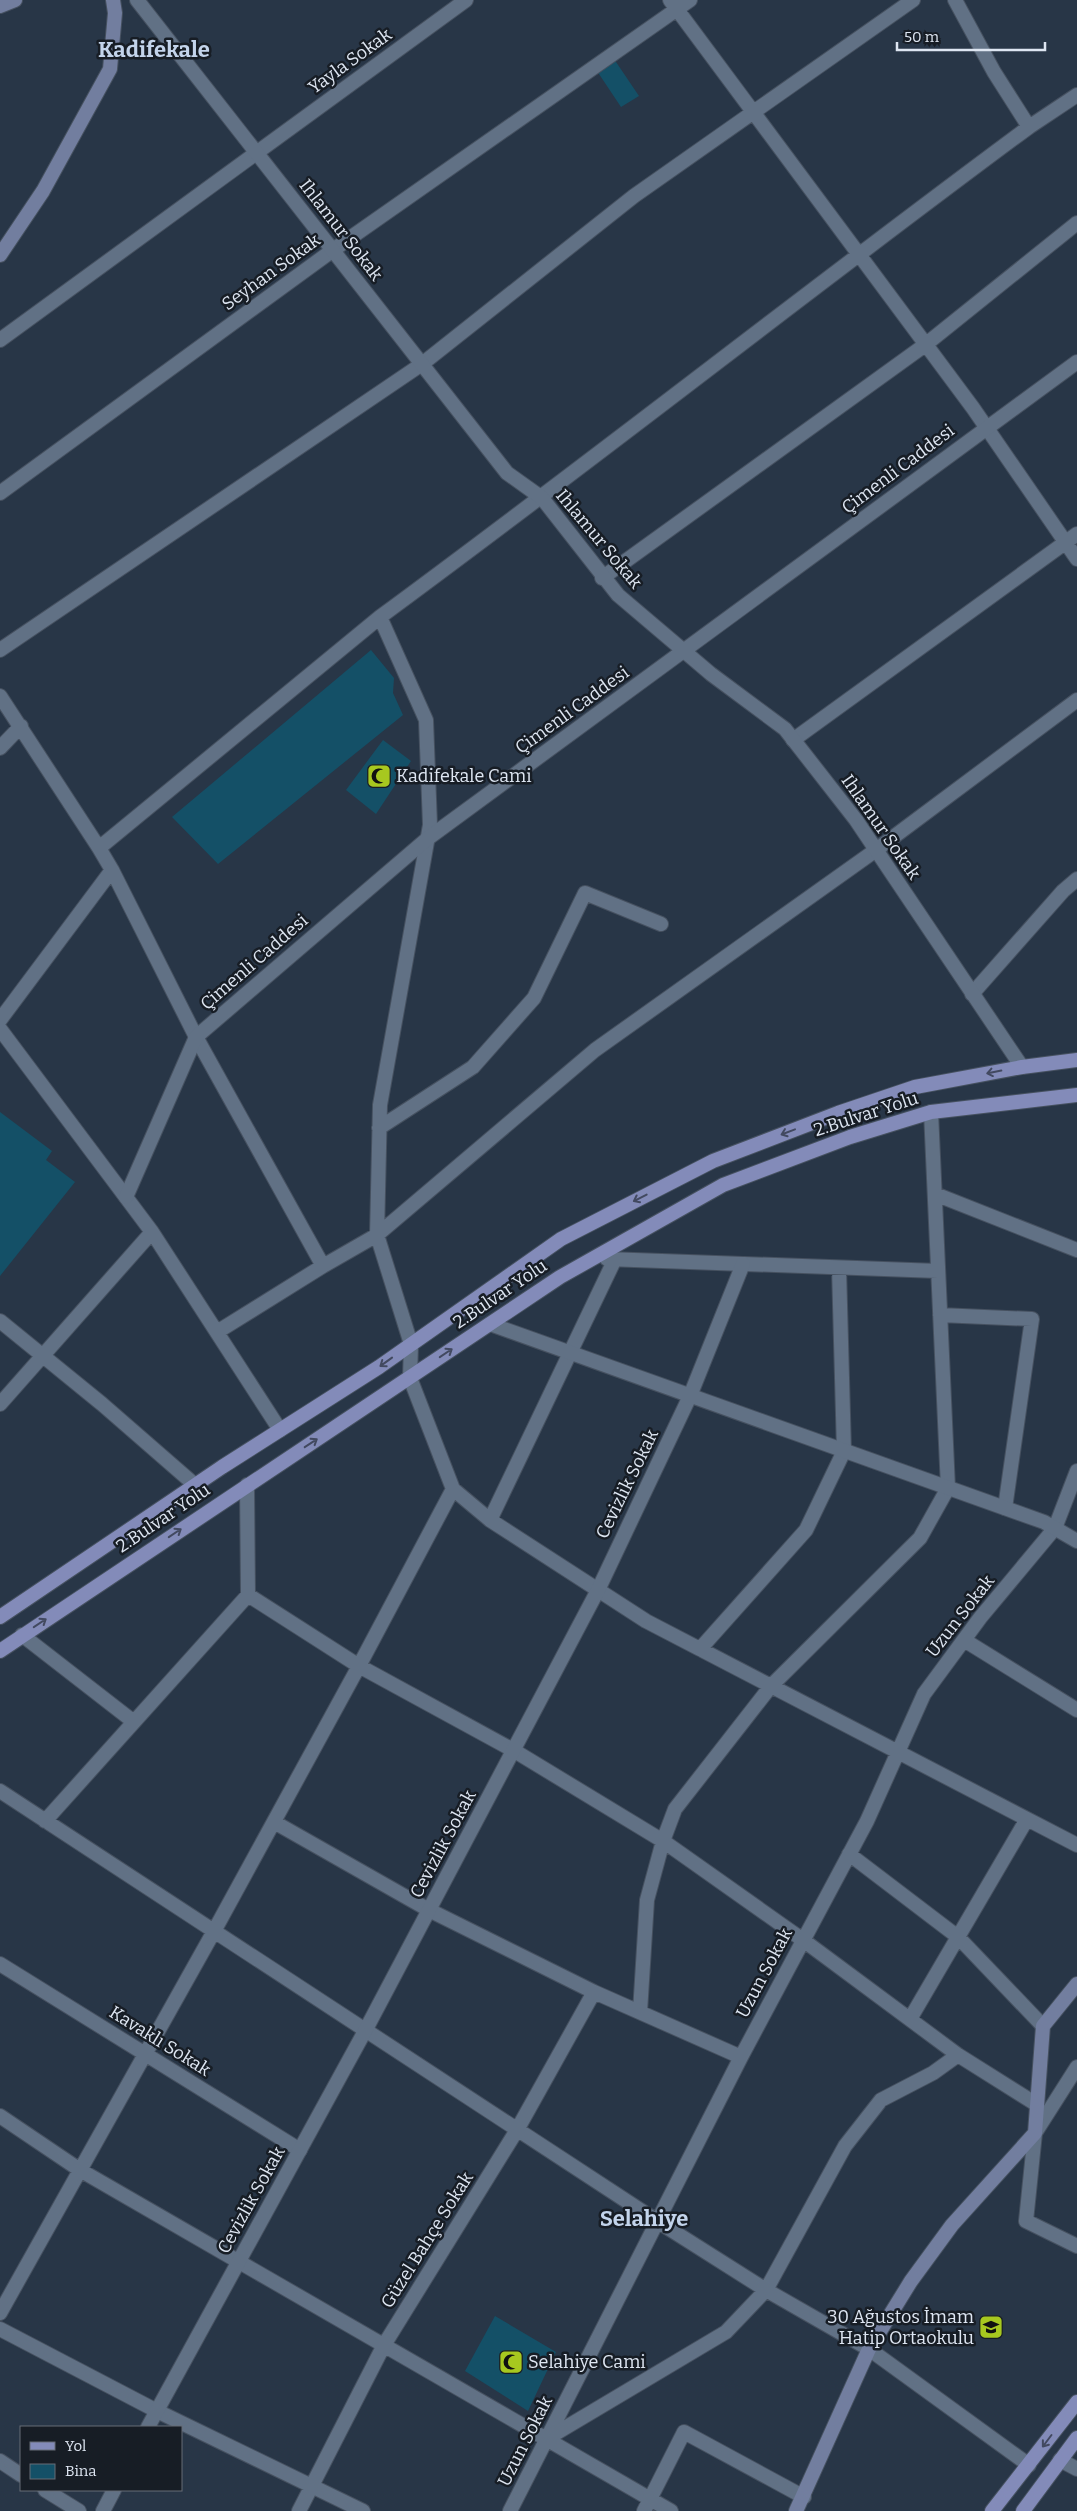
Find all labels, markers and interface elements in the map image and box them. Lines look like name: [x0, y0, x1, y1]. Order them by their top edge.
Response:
scale bar: [897, 20, 1044, 52]
street label: Yayla Sokak: [304, 23, 397, 99]
text: 50 m: [904, 28, 940, 46]
district label: Kadifekale: [98, 36, 210, 63]
street label: Ihlamur Sokak: [295, 175, 388, 286]
street label: Seyhan Sokak: [218, 229, 325, 315]
street label: Çimenli Caddesi: [837, 420, 959, 518]
street label: Ihlamur Sokak: [551, 485, 647, 594]
street label: Çimenli Caddesi: [511, 661, 633, 759]
mosque icon: Kadifekale Cami: [366, 763, 392, 789]
place label: Kadifekale Cami: [396, 765, 532, 787]
street label: Ihlamur Sokak: [837, 770, 926, 884]
street label: Çimenli Caddesi: [196, 909, 312, 1015]
one-way arrow: [987, 1068, 1003, 1077]
street label: 2.Bulvar Yolu: [811, 1087, 921, 1141]
one-way arrow: [781, 1128, 796, 1137]
one-way arrow: [633, 1194, 648, 1203]
street label: 2.Bulvar Yolu: [449, 1255, 551, 1333]
one-way arrow: [439, 1348, 453, 1358]
one-way arrow: [380, 1356, 393, 1367]
street label: Cevizlik Sokak: [591, 1425, 663, 1542]
one-way arrow: [303, 1437, 317, 1447]
street label: 2.Bulvar Yolu: [112, 1479, 214, 1557]
one-way arrow: [168, 1527, 182, 1538]
street label: Uzun Sokak: [921, 1570, 999, 1662]
one-way arrow: [33, 1618, 47, 1628]
street label: Cevizlik Sokak: [405, 1786, 481, 1902]
street label: Uzun Sokak: [731, 1924, 797, 2022]
street label: Kavaklı Sokak: [105, 2001, 215, 2081]
street label: Cevizlik Sokak: [213, 2142, 290, 2257]
street label: Güzel Bahçe Sokak: [376, 2167, 478, 2312]
district label: Selahiye: [600, 2205, 688, 2232]
place label: 30 Ağustos İmam Hatip Ortaokulu: [827, 2306, 974, 2349]
school or university icon: 30 Ağustos İmam Hatip Ortaokulu: [978, 2314, 1004, 2340]
mosque icon: Selahiye Cami: [498, 2349, 524, 2375]
place label: Selahiye Cami: [528, 2351, 646, 2373]
street label: Uzun Sokak: [493, 2391, 558, 2490]
legend: [20, 2426, 182, 2491]
one-way arrow: [1042, 2434, 1053, 2447]
text: Yol: [65, 2437, 86, 2455]
text: Bina: [65, 2462, 97, 2480]

